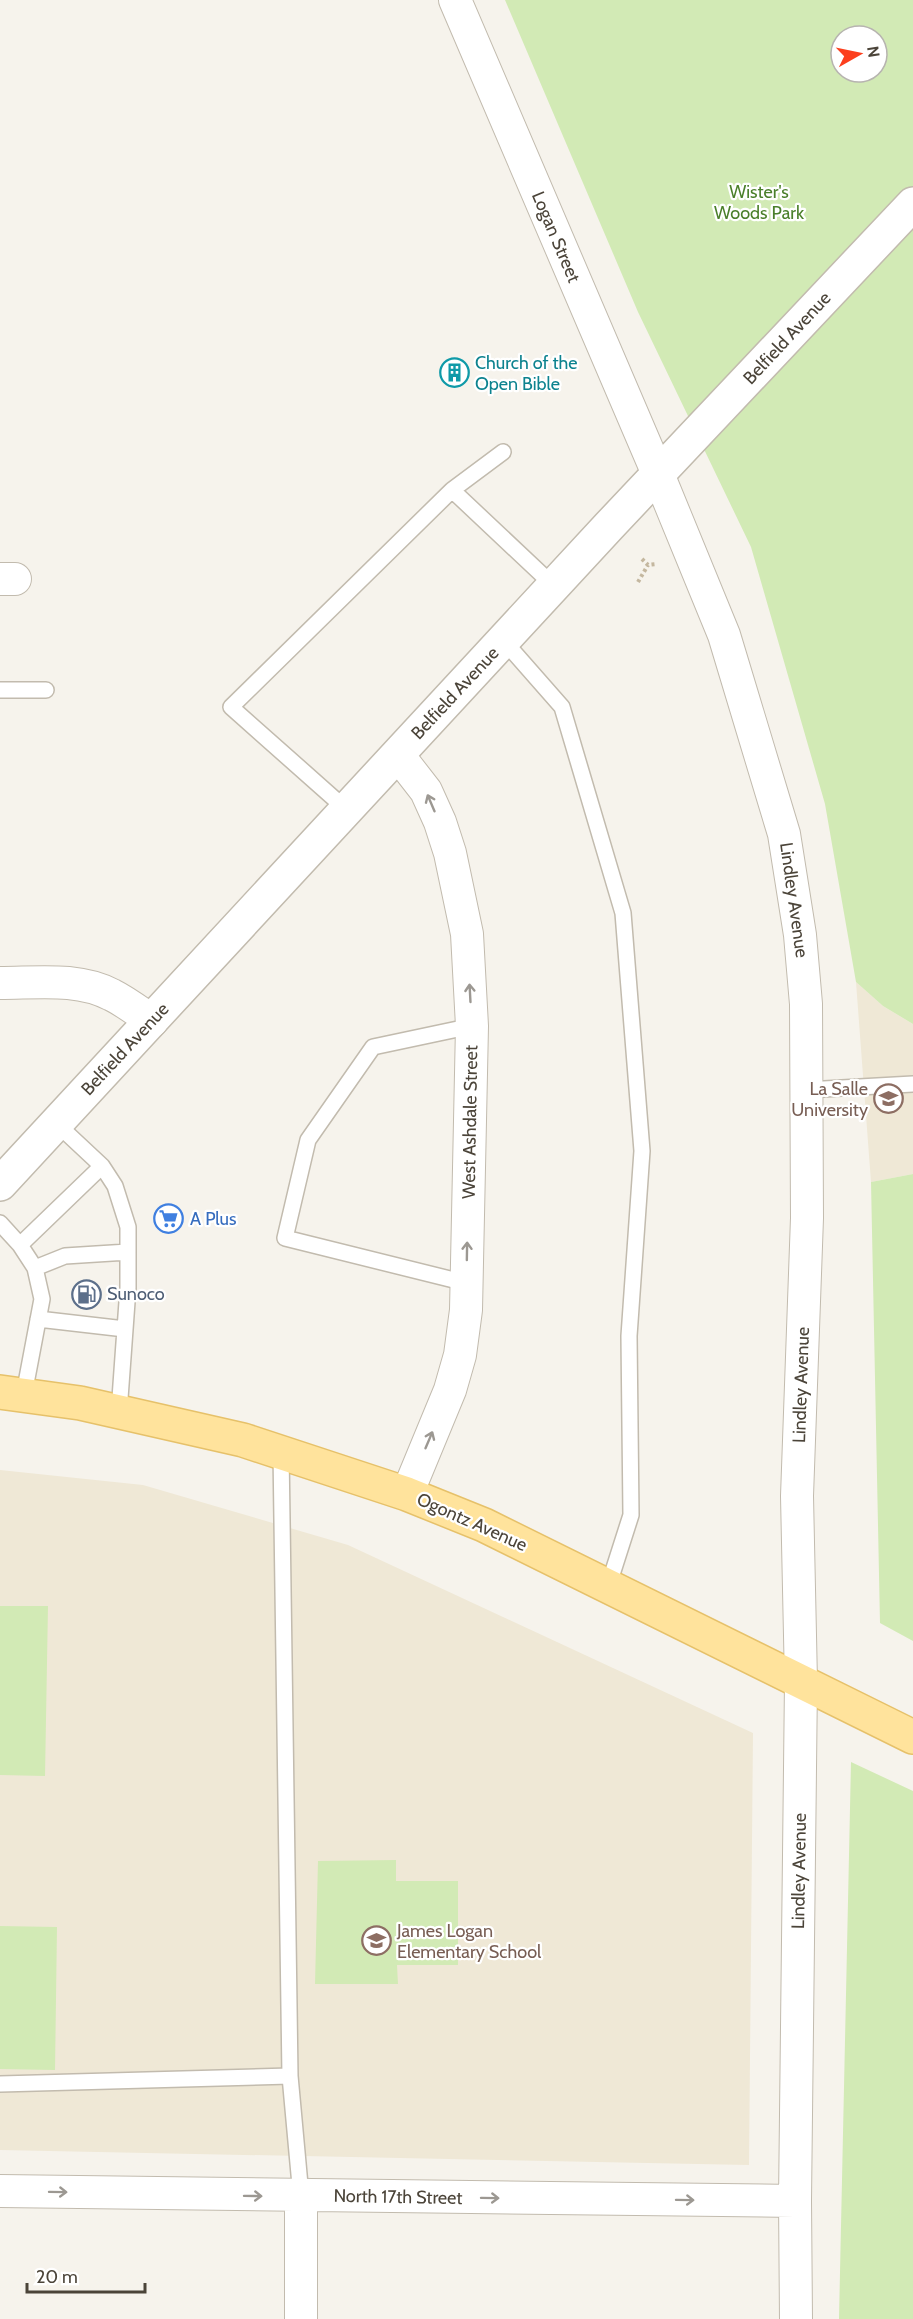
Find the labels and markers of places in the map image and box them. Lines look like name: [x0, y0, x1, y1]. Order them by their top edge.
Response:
place label: Church of the Open Bible: [475, 352, 578, 395]
building icon: Church of the Open Bible: [438, 357, 470, 389]
place label: La Salle University: [791, 1078, 868, 1121]
school or university icon: La Salle University: [873, 1083, 905, 1115]
supermarket icon: A Plus: [153, 1203, 185, 1235]
place label: A Plus: [190, 1208, 236, 1230]
fuel station icon: Sunoco: [70, 1278, 102, 1310]
place label: Sunoco: [107, 1283, 165, 1305]
place label: James Logan Elementary School: [396, 1920, 542, 1963]
school or university icon: James Logan Elementary School: [360, 1925, 392, 1957]

